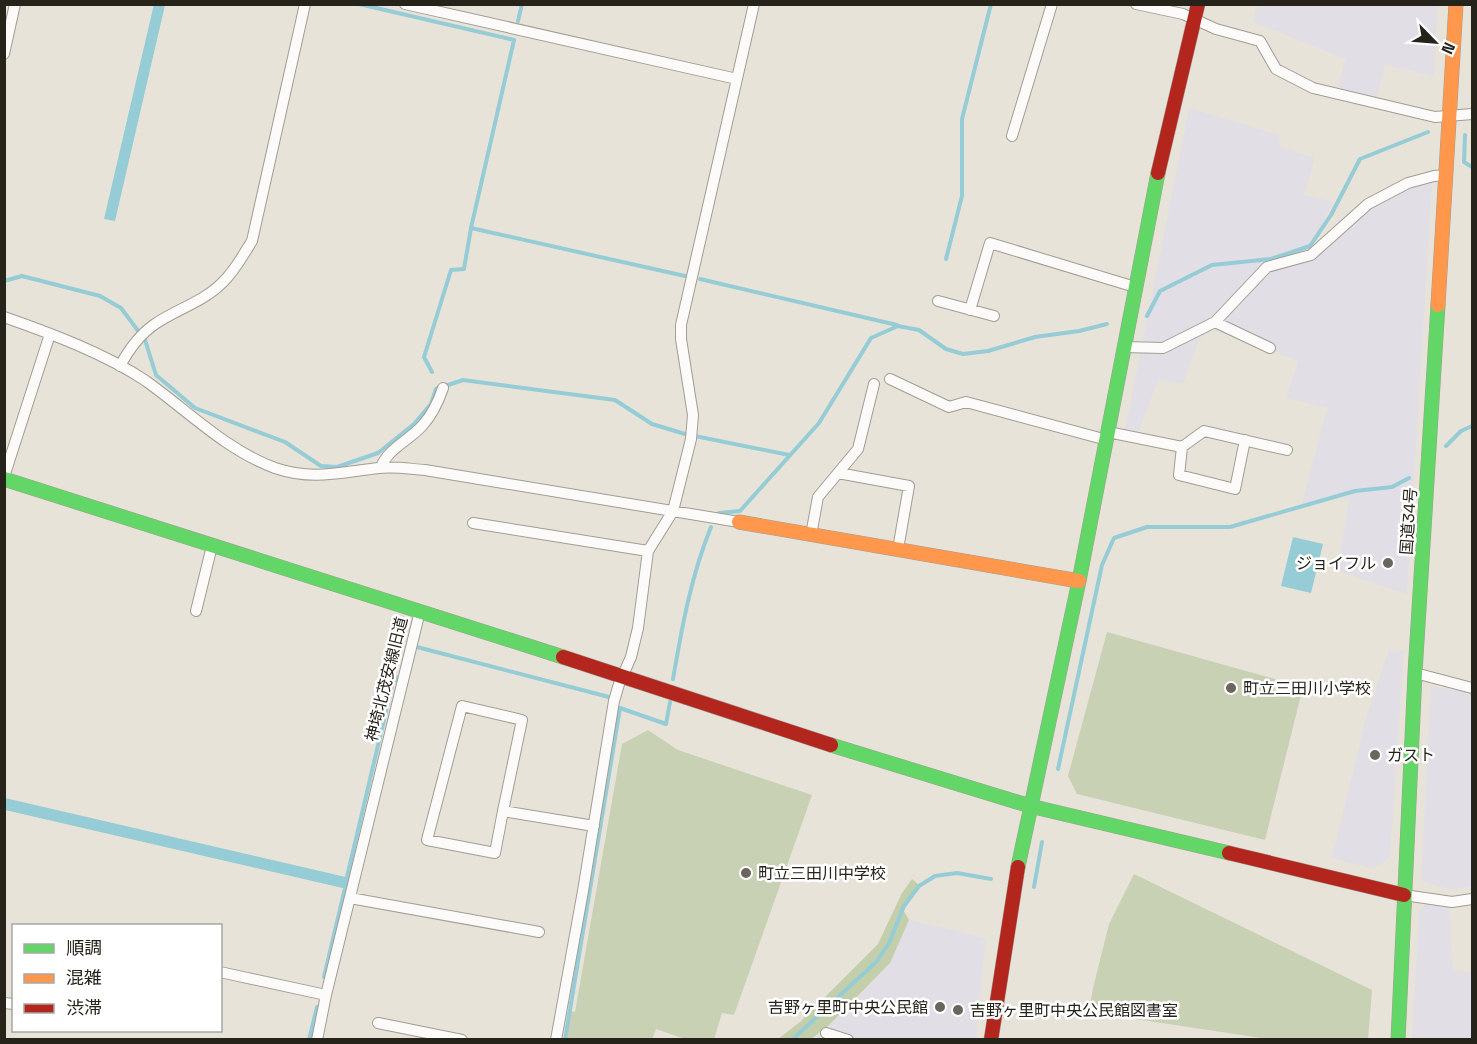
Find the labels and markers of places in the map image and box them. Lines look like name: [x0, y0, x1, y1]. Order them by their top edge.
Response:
place label: ジョイフル: [1296, 553, 1376, 574]
marker: ジョイフル: [1381, 556, 1395, 570]
place label: 町立三田川小学校: [1243, 678, 1371, 699]
marker: 町立三田川小学校: [1224, 681, 1238, 695]
place label: ガスト: [1387, 745, 1435, 766]
marker: ガスト: [1368, 748, 1382, 762]
place label: 町立三田川中学校: [758, 863, 886, 884]
marker: 町立三田川中学校: [739, 866, 753, 880]
place label: 吉野ヶ里町中央公民館: [768, 997, 928, 1018]
marker: 吉野ヶ里町中央公民館: [933, 1000, 947, 1014]
place label: 吉野ヶ里町中央公民館図書室: [970, 1000, 1178, 1021]
marker: 吉野ヶ里町中央公民館図書室: [951, 1003, 965, 1017]

